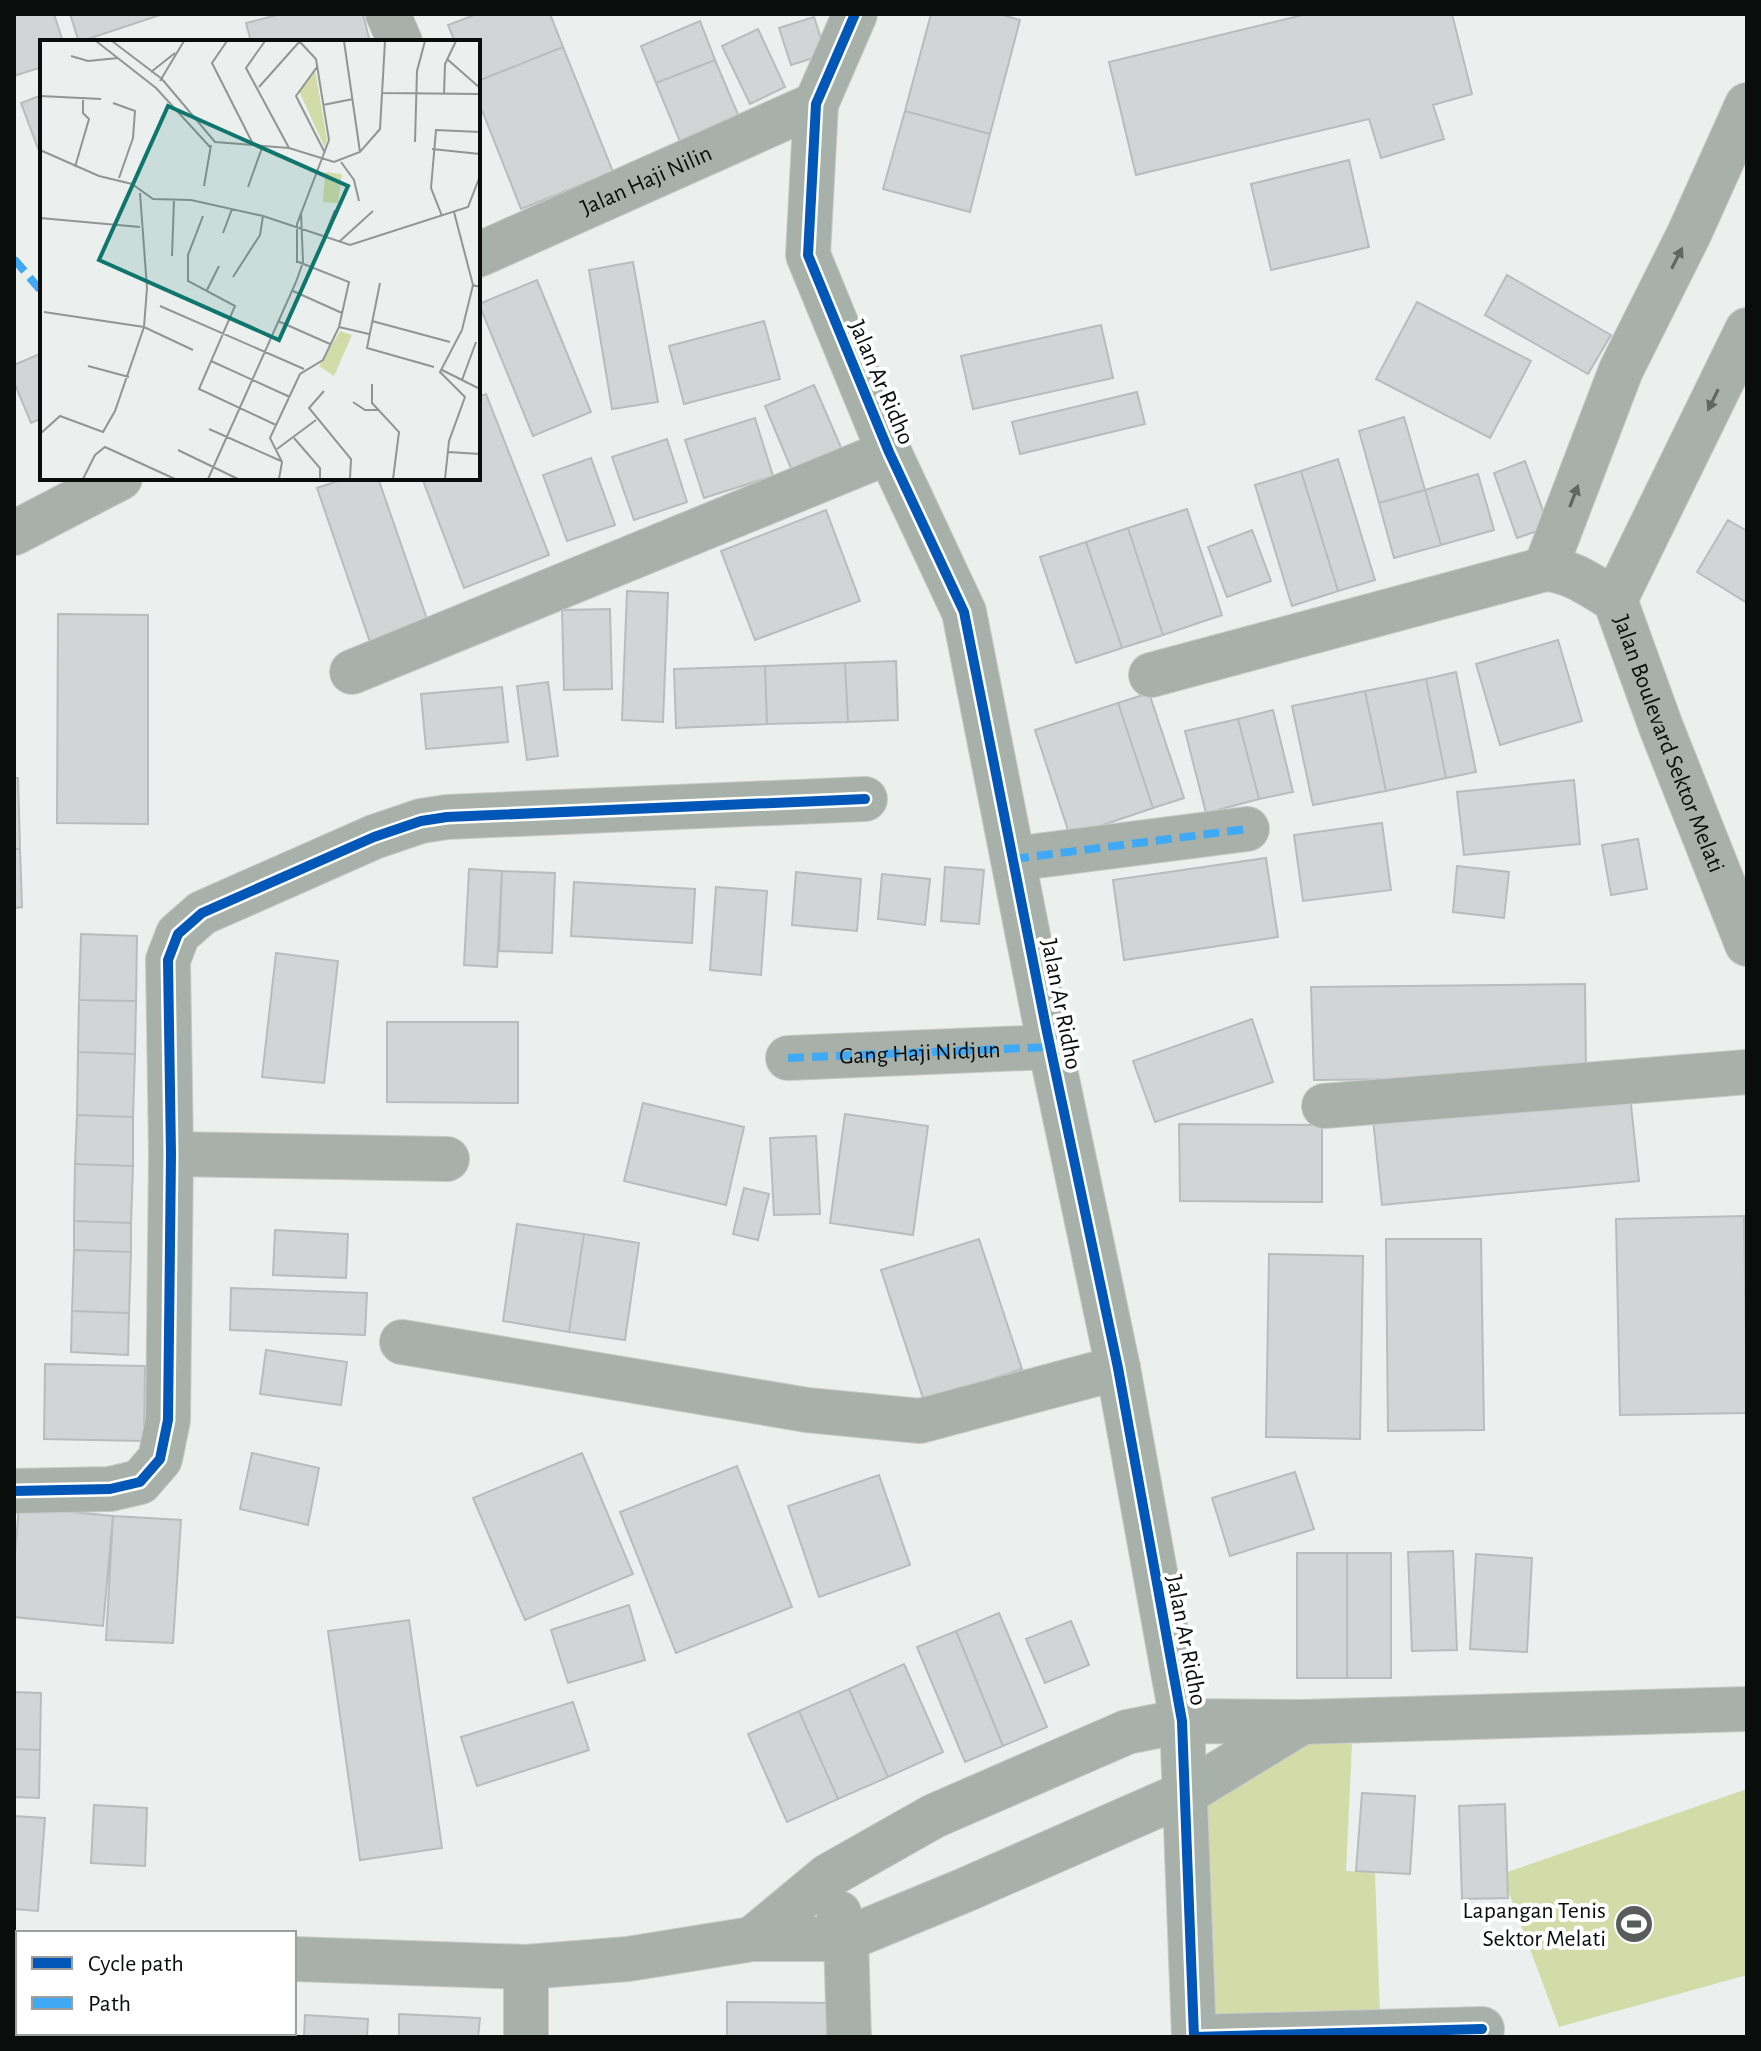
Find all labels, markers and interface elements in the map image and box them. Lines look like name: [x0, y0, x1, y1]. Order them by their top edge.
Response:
inset map: [40, 40, 480, 480]
street label: Jalan Haji Nilin: [577, 141, 716, 221]
one-way arrow: [1670, 246, 1684, 269]
street label: Jalan Ar Ridho: [844, 317, 918, 448]
one-way arrow: [1706, 388, 1720, 411]
one-way arrow: [1568, 484, 1581, 508]
street label: Jalan Boulevard Sektor Melati: [1609, 612, 1728, 876]
street label: Jalan Ar Ridho: [1037, 937, 1085, 1071]
street label: Gang Haji Nidjun: [839, 1038, 1001, 1069]
street label: Jalan Ar Ridho: [1162, 1573, 1210, 1707]
place label: Lapangan Tenis Sektor Melati: [1463, 1899, 1606, 1951]
sports icon: Lapangan Tenis Sektor Melati: [1613, 1903, 1655, 1945]
legend: [16, 1931, 296, 2035]
text: Cycle path: [88, 1952, 184, 1976]
text: Path: [88, 1992, 131, 2016]

